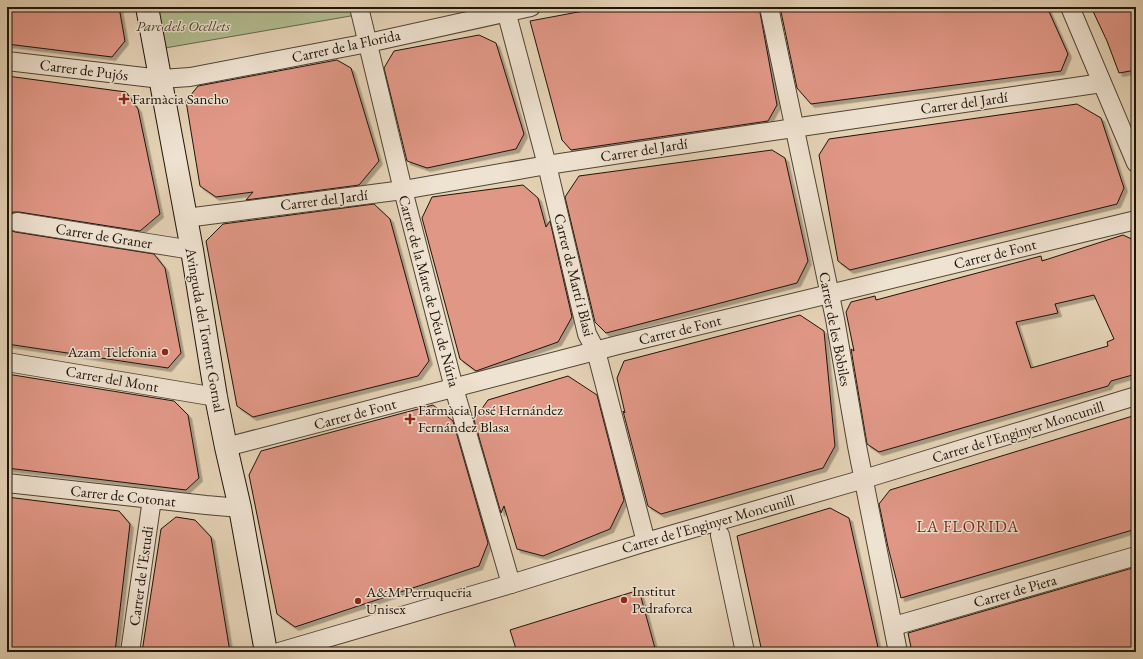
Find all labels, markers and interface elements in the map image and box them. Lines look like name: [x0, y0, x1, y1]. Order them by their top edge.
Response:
park label: Parc dels Ocellets: [136, 16, 231, 35]
street label: Carrer de la Florida: [290, 25, 402, 66]
street label: Carrer de Pujós: [39, 55, 129, 84]
street label: Carrer del Jardí: [919, 87, 1009, 118]
place label: Farmàcia Sancho: [132, 89, 229, 108]
marker: Farmàcia Sancho: [119, 94, 129, 104]
street label: Carrer del Jardí: [599, 133, 689, 166]
street label: Carrer del Jardí: [279, 185, 369, 214]
street label: Carrer de la Mare de Déu de Núria: [395, 193, 464, 389]
street label: Carrer de Martí i Blasi: [550, 211, 599, 339]
street label: Carrer de Graner: [54, 218, 154, 253]
street label: Carrer de Font: [952, 234, 1038, 273]
street label: Avinguda del Torrent Gornal: [181, 245, 229, 414]
street label: Carrer de les Bòbiles: [815, 270, 856, 388]
street label: Carrer de Font: [637, 310, 723, 349]
place label: Azam Telefonia: [66, 342, 157, 361]
marker: Azam Telefonia: [160, 347, 170, 357]
street label: Carrer del Mont: [64, 361, 160, 396]
street label: Carrer de Font: [312, 393, 398, 434]
street label: Carrer de l'Enginyer Moncunill: [930, 396, 1107, 467]
place label: Farmàcia José Hernández Fernández Blasa: [418, 400, 563, 436]
marker: Farmàcia José Hernández Fernández Blasa: [405, 414, 415, 424]
street label: Carrer de Cotonat: [69, 481, 177, 511]
street label: Carrer de l'Enginyer Moncunill: [619, 490, 797, 557]
district label: LA FLORIDA: [917, 516, 1019, 537]
street label: Carrer de l'Estudi: [124, 524, 157, 627]
street label: Carrer de Piera: [971, 570, 1059, 611]
place label: Institut Pedraforca: [632, 581, 693, 617]
place label: A&M Perruqueria Unisex: [365, 582, 472, 618]
marker: Institut Pedraforca: [619, 595, 629, 605]
marker: A&M Perruqueria Unisex: [353, 596, 363, 606]

